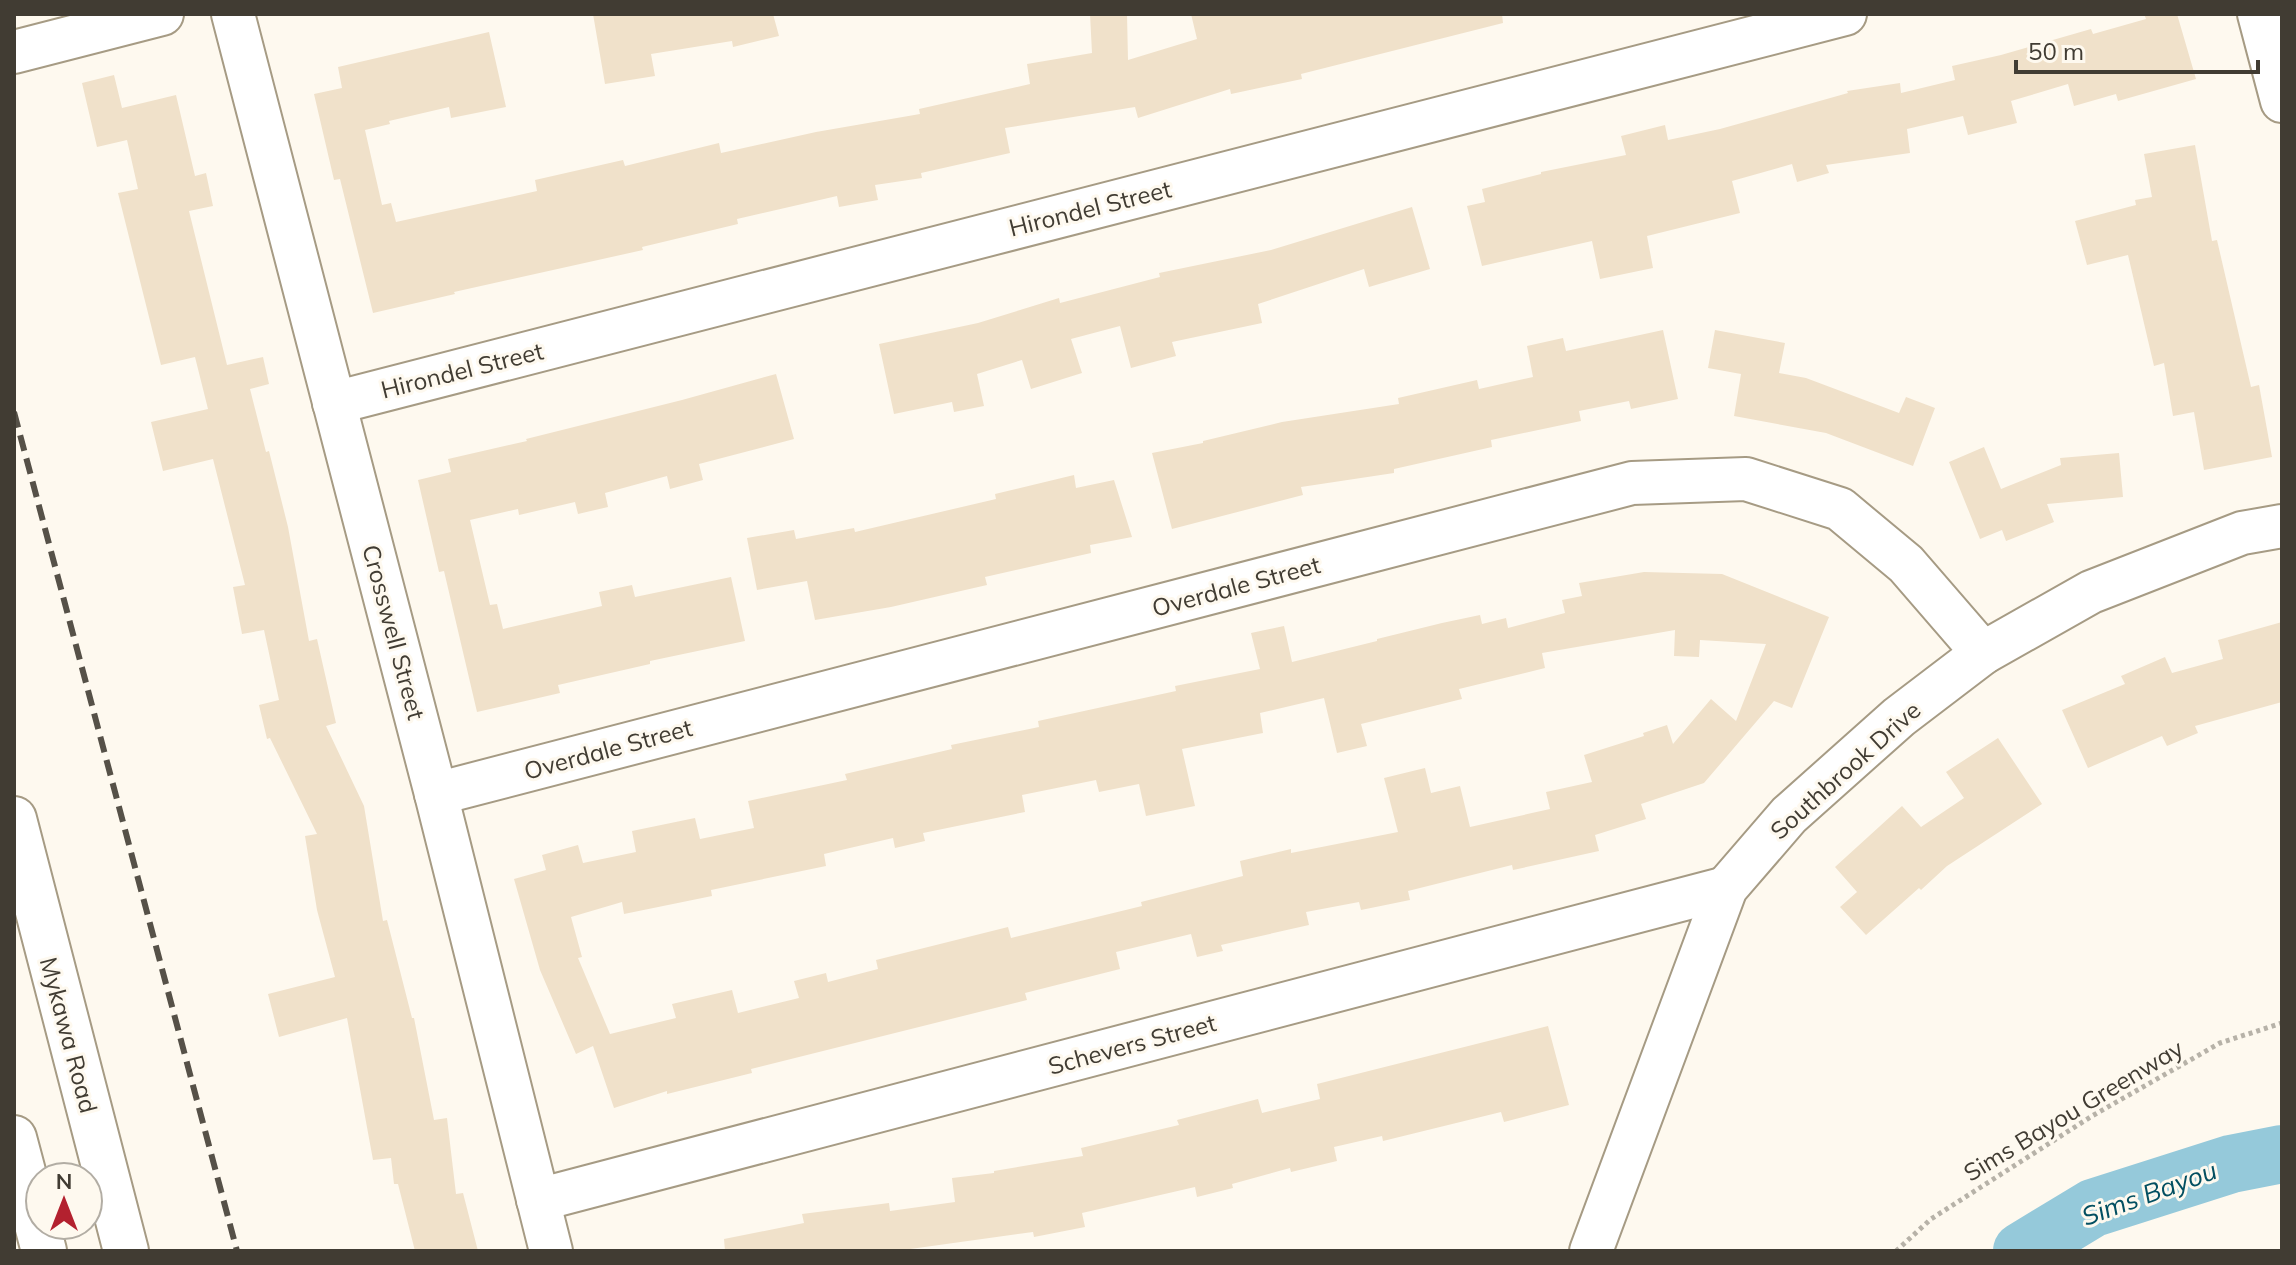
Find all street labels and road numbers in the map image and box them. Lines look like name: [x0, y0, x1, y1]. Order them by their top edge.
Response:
street label: Hirondel Street: [1006, 173, 1174, 243]
street label: Hirondel Street: [378, 335, 546, 405]
street label: Crosswell Street: [356, 541, 432, 723]
street label: Overdale Street: [1149, 549, 1323, 623]
street label: Southbrook Drive: [1764, 695, 1926, 845]
street label: Overdale Street: [521, 712, 695, 786]
street label: Mykawa Road: [34, 954, 104, 1116]
street label: Schevers Street: [1045, 1007, 1219, 1081]
street label: Sims Bayou Greenway: [1958, 1032, 2188, 1187]

